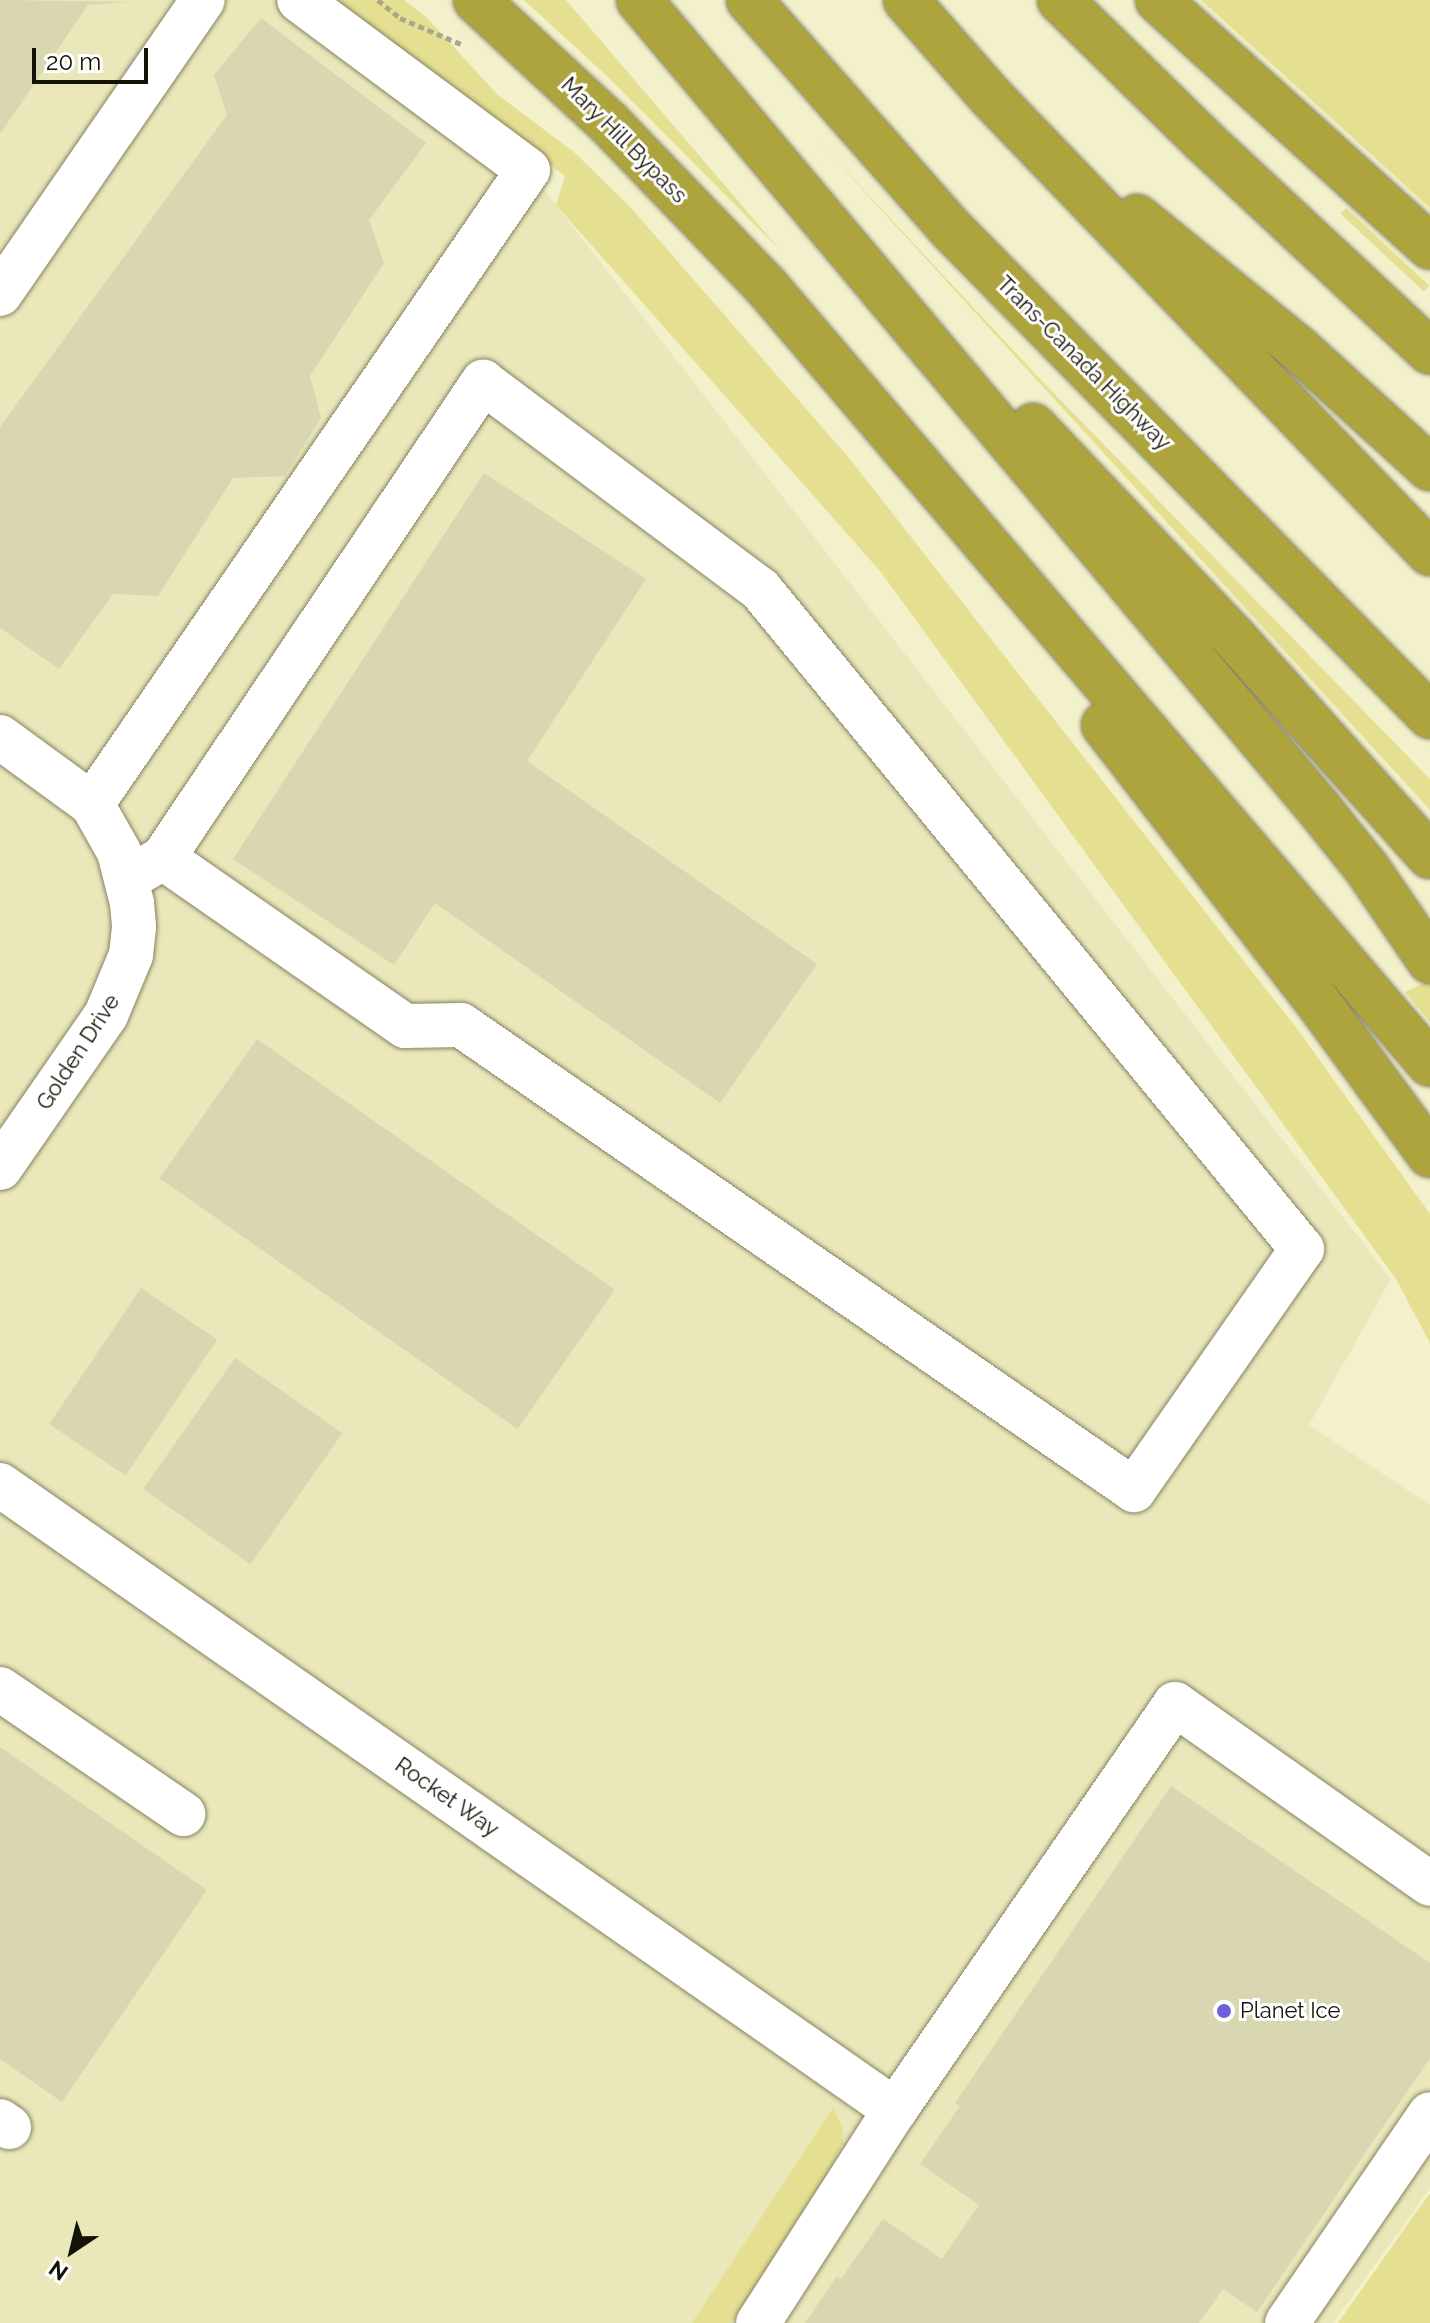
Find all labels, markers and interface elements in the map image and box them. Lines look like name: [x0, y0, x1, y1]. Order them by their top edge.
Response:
scale bar: [36, 32, 152, 82]
text: 20 m: [46, 47, 101, 76]
street label: Mary Hill Bypass: [555, 71, 693, 209]
street label: Trans-Canada Highway: [991, 270, 1177, 456]
street label: Golden Drive: [31, 989, 125, 1115]
street label: Rocket Way: [390, 1751, 504, 1843]
place label: Planet Ice: [1240, 1998, 1340, 2024]
marker: Planet Ice: [1215, 2002, 1233, 2020]
north arrow: [32, 2211, 112, 2291]
text: N: [44, 2255, 73, 2286]

